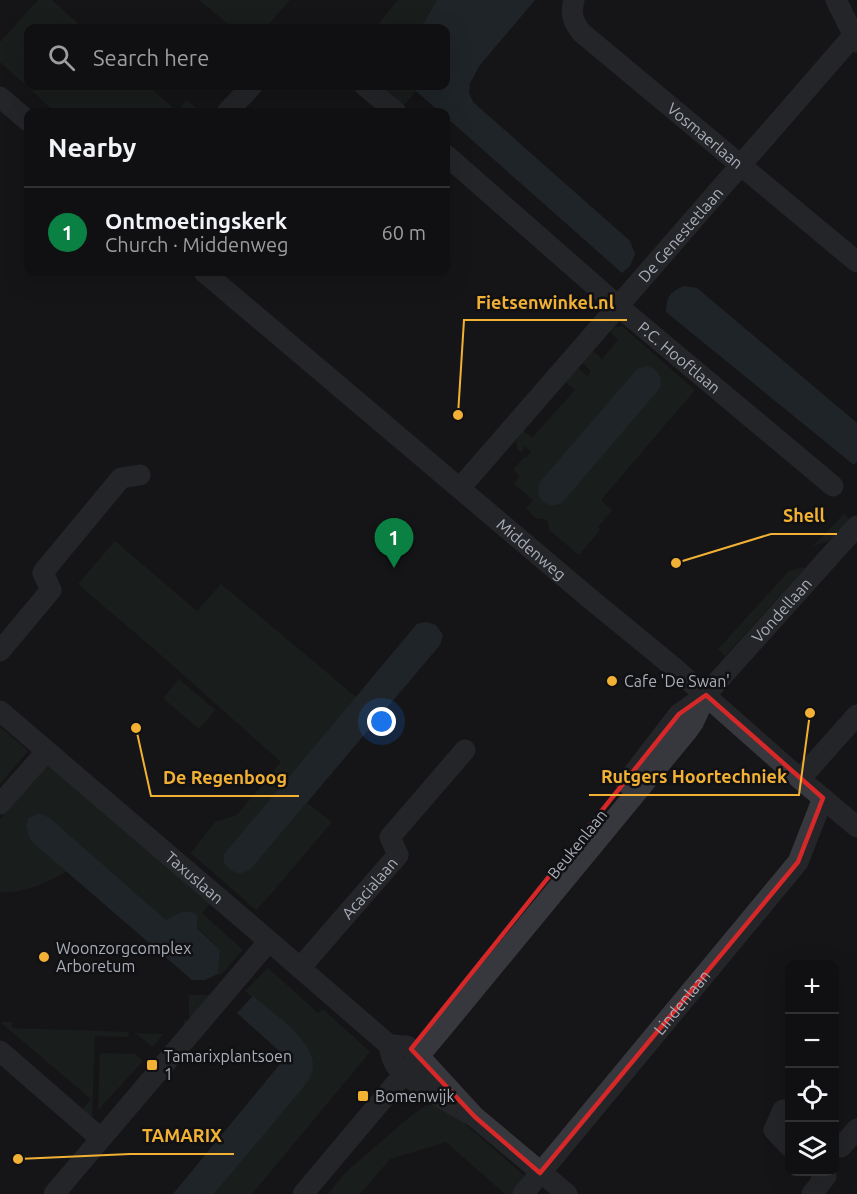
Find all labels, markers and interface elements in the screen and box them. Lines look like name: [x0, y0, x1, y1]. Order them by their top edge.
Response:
search box: [24, 24, 450, 90]
icon: search: [45, 41, 78, 74]
text: Search here: [93, 45, 209, 70]
street label: Vosmaerlaan: [664, 99, 747, 172]
text: Nearby: [48, 133, 136, 162]
street label: De Genestetlaan: [634, 183, 726, 285]
text: Ontmoetingskerk: [105, 208, 287, 233]
text: 1: [62, 221, 73, 244]
text: 60 m: [382, 221, 426, 244]
text: Church · Middenweg: [105, 233, 289, 256]
callout: Fietsenwinkel.nl: [464, 284, 627, 320]
text: Fietsenwinkel.nl: [476, 292, 615, 312]
street label: P.C. Hooftlaan: [635, 318, 724, 397]
callout: Shell: [771, 498, 837, 534]
text: Shell: [783, 505, 826, 525]
street label: Middenweg: [493, 515, 570, 583]
pin: 1: [374, 518, 414, 568]
street label: Vondellaan: [748, 574, 815, 646]
place label: Cafe 'De Swan': [624, 672, 730, 690]
marker: Cafe 'De Swan': [605, 674, 619, 688]
your location: [367, 707, 396, 736]
callout: Rutgers Hoortechniek: [589, 759, 799, 795]
callout: De Regenboog: [151, 760, 299, 796]
text: Rutgers Hoortechniek: [601, 766, 787, 786]
text: De Regenboog: [163, 767, 287, 787]
street label: Beukenlaan: [544, 806, 610, 882]
street label: Taxuslaan: [162, 848, 227, 907]
street label: Acacialaan: [338, 854, 401, 922]
place label: Woonzorgcomplex Arboretum: [56, 939, 191, 975]
marker: Woonzorgcomplex Arboretum: [37, 950, 51, 964]
map controls: [785, 960, 839, 1176]
button: +: [785, 960, 839, 1014]
street label: Lindenlaan: [650, 966, 714, 1038]
button: −: [785, 1014, 839, 1068]
place label: Tamarixplantsoen 1: [164, 1047, 292, 1083]
marker: Tamarixplantsoen 1: [145, 1058, 159, 1072]
button: locate: [785, 1068, 839, 1122]
place label: Bomenwijk: [375, 1087, 455, 1105]
marker: Bomenwijk: [356, 1089, 370, 1103]
callout: TAMARIX: [130, 1118, 234, 1154]
button: layers: [785, 1122, 839, 1176]
text: TAMARIX: [142, 1125, 222, 1145]

